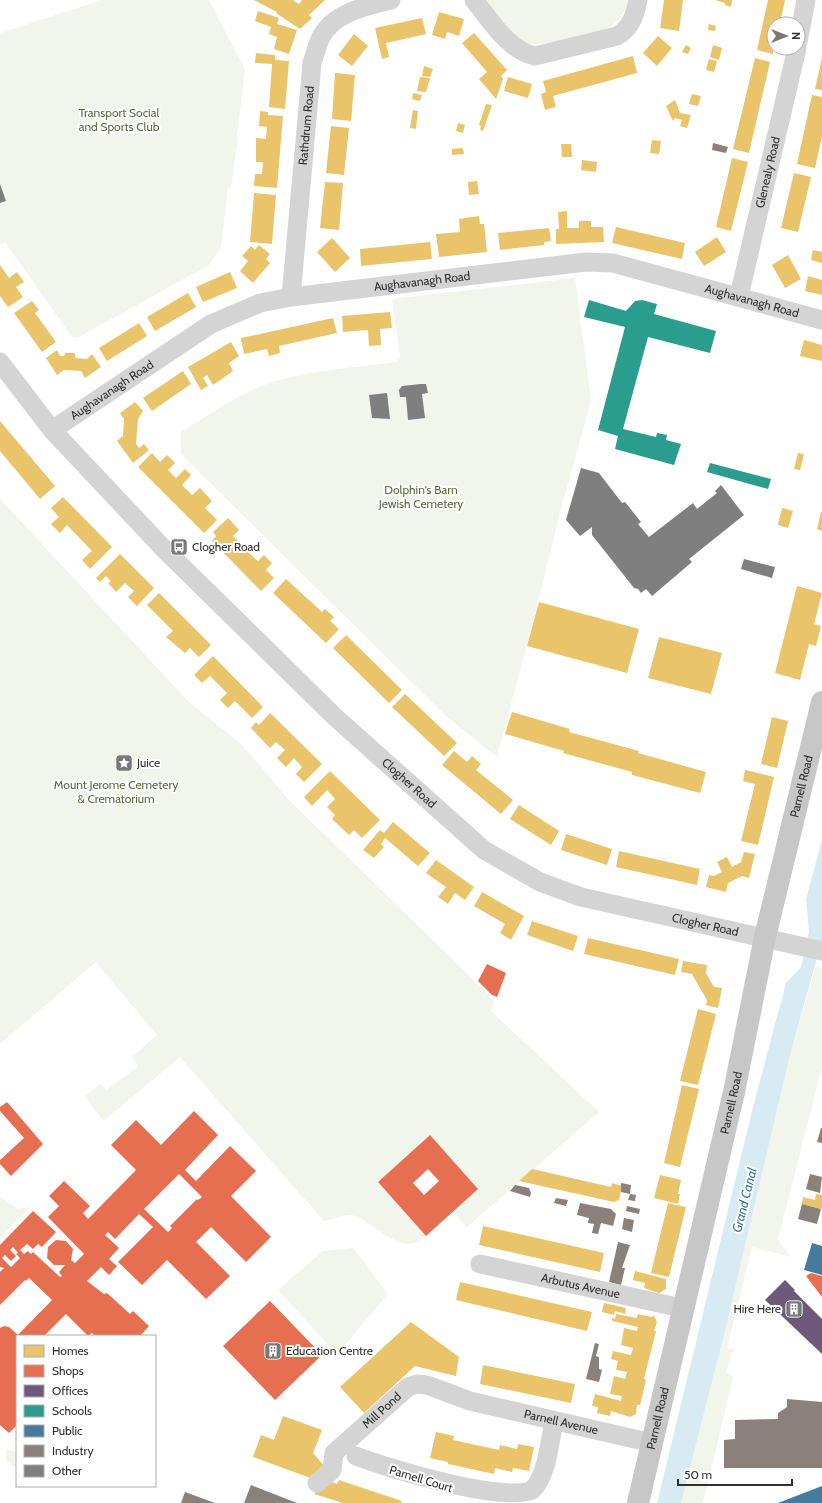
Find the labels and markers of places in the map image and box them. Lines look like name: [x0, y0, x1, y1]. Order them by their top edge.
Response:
bus stop icon: Clogher Road: [169, 537, 189, 557]
place label: Clogher Road: [192, 539, 260, 554]
place icon: Juice: [114, 753, 134, 773]
place label: Juice: [136, 755, 160, 770]
building icon: Hire Here: [784, 1299, 804, 1319]
place label: Hire Here: [733, 1301, 781, 1316]
building icon: Education Centre: [263, 1341, 283, 1361]
place label: Education Centre: [286, 1343, 373, 1358]

